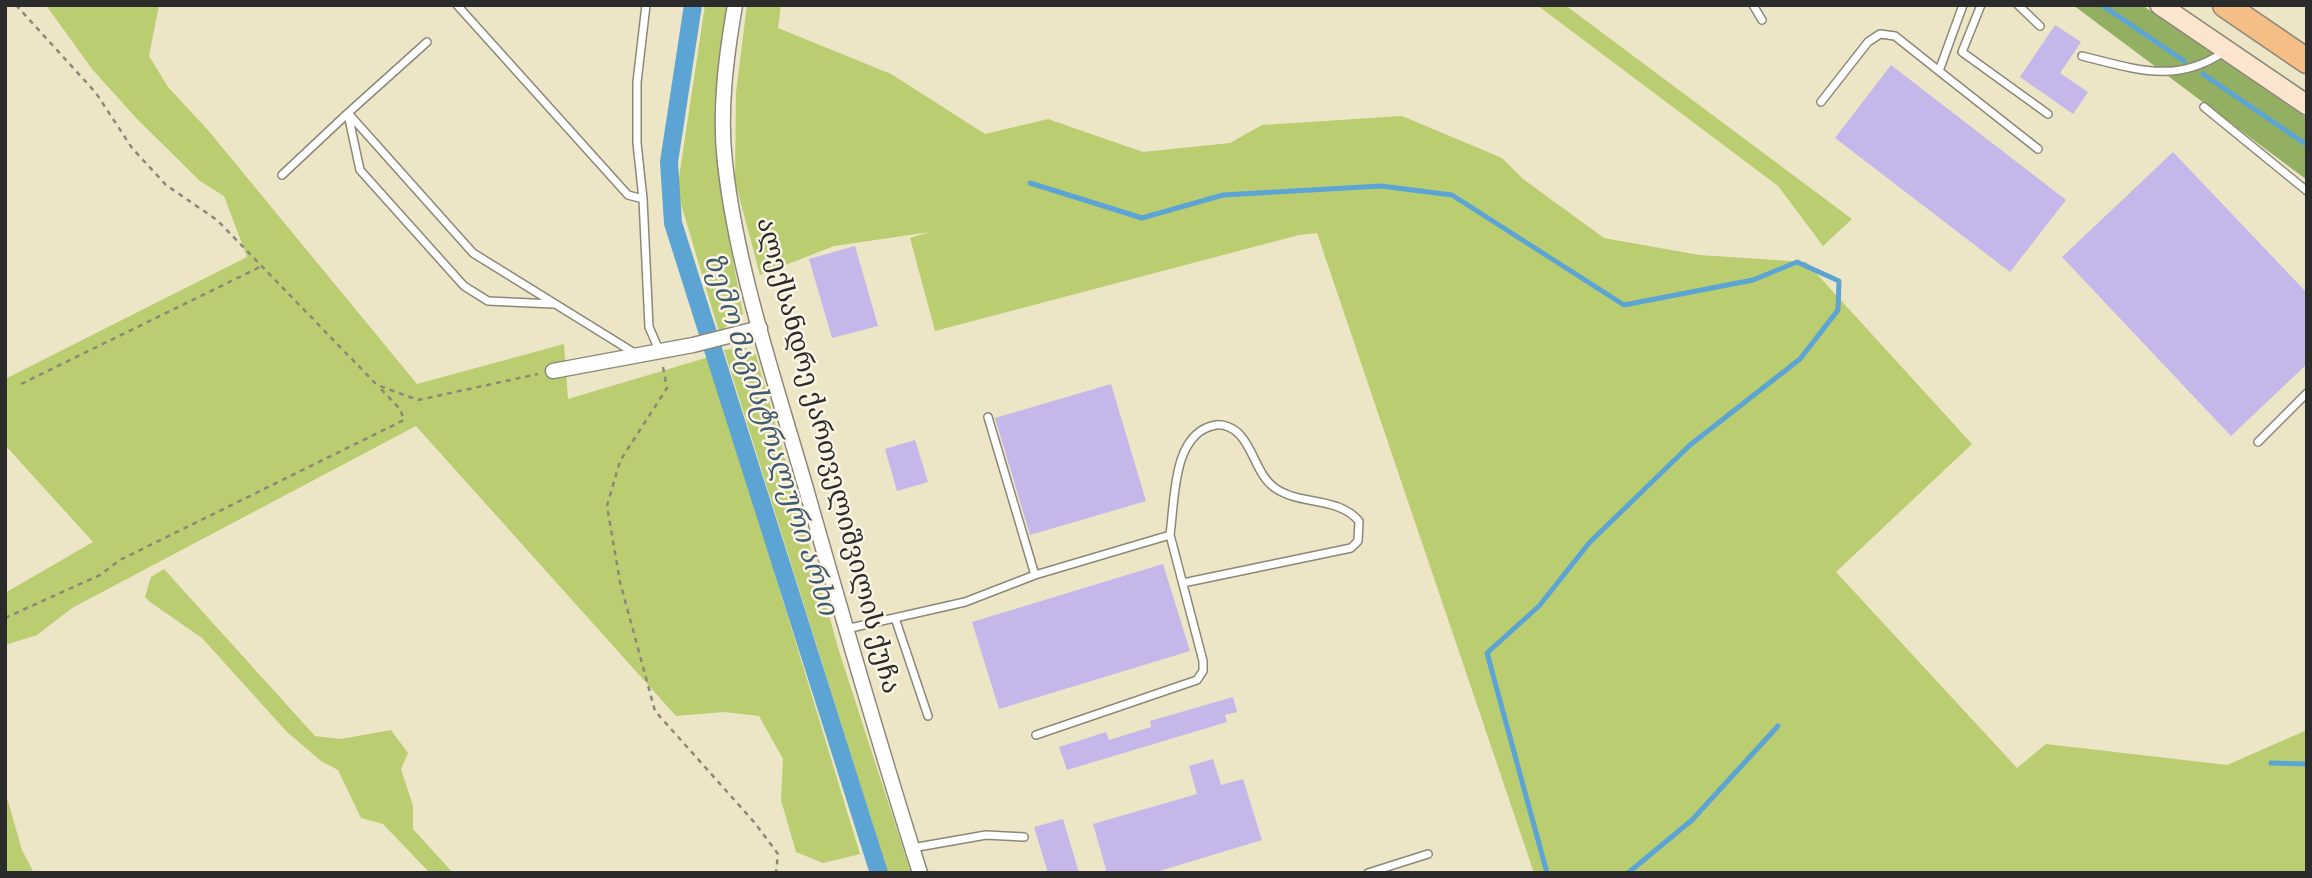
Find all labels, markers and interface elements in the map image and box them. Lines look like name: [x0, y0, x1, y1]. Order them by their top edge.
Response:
street label: ალექსანდრე ქართველიშვილის ქუჩა: [747, 214, 905, 698]
water label: ზემო მაგისტრალური არხი: [694, 250, 842, 620]

